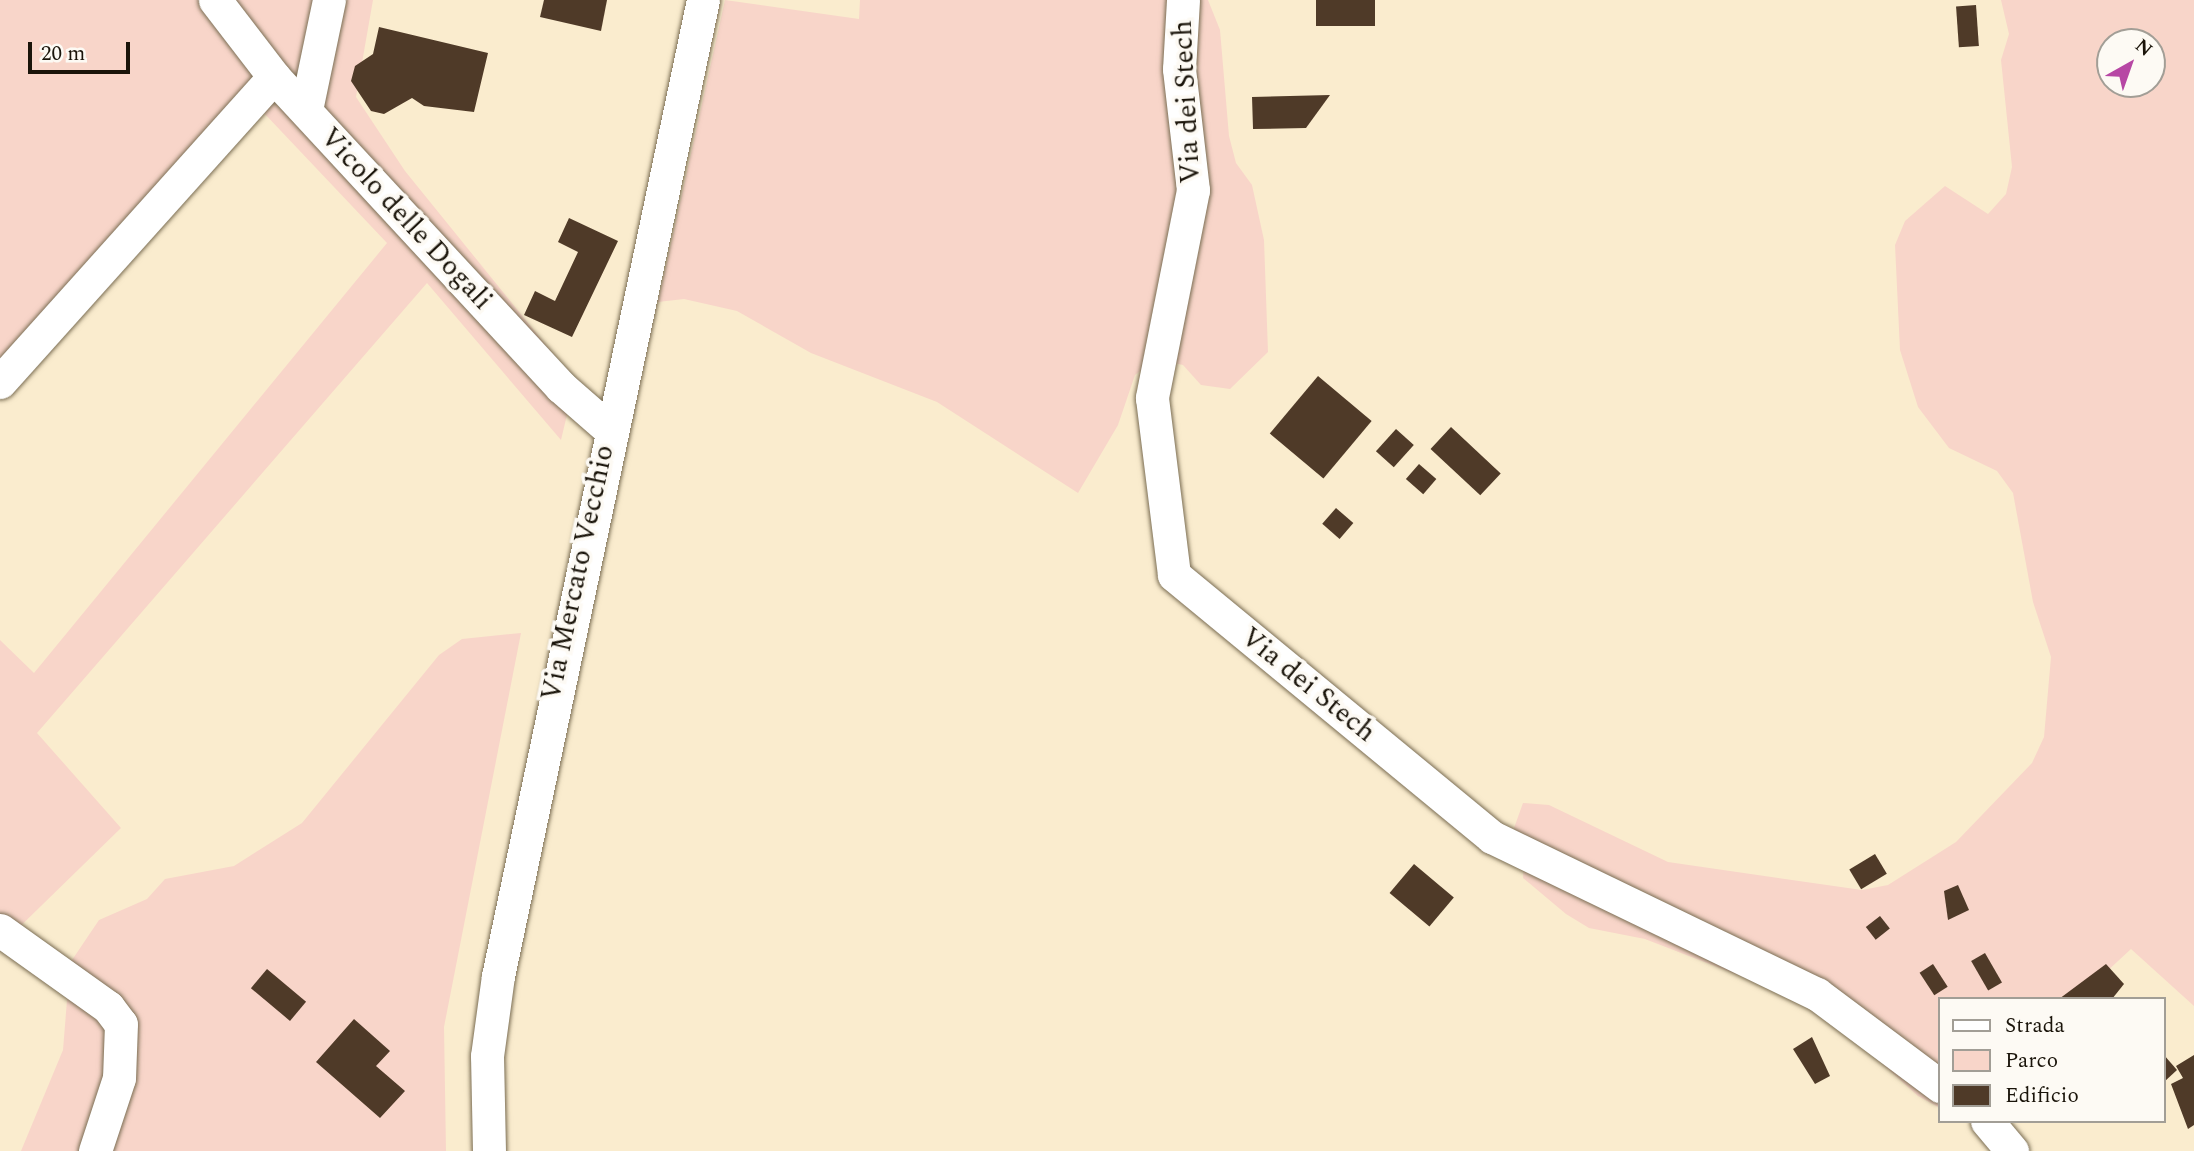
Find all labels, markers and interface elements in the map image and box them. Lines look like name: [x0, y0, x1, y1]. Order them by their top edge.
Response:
street label: Via dei Stech: [1166, 20, 1208, 184]
scale bar: [32, 28, 133, 72]
north arrow: [2096, 28, 2166, 98]
text: N: [2128, 32, 2159, 64]
text: 20 m: [41, 38, 85, 70]
street label: Vicolo delle Dogali: [313, 121, 499, 317]
street label: Via Mercato Vecchio: [534, 442, 622, 704]
street label: Via dei Stech: [1234, 621, 1382, 749]
legend: [1938, 997, 2166, 1123]
text: Strada: [2005, 1010, 2065, 1042]
text: Parco: [2005, 1045, 2058, 1077]
text: Edificio: [2005, 1080, 2079, 1112]

